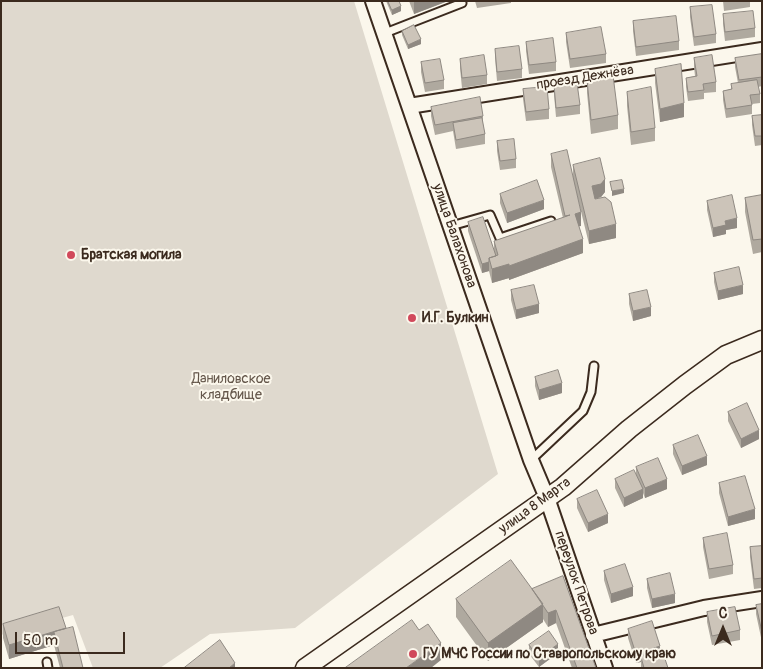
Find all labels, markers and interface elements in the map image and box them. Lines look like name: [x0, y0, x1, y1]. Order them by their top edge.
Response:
street label: проезд Дежнёва: [535, 62, 635, 94]
street label: улица Балахонова: [428, 182, 480, 290]
place label: Братская могила: [81, 247, 182, 263]
marker: Братская могила: [65, 249, 77, 261]
place label: И.Г. Булкин: [422, 310, 488, 326]
marker: И.Г. Булкин: [406, 312, 418, 324]
park label: Даниловское кладбище: [192, 371, 270, 404]
street label: улица 8 Марта: [496, 474, 574, 538]
street label: переулок Петрова: [550, 529, 602, 637]
north arrow: [698, 604, 748, 654]
text: С: [719, 605, 727, 622]
scale bar: [18, 622, 128, 654]
text: 50 m: [23, 631, 58, 650]
place label: ГУ МЧС России по Ставропольскому краю: [423, 646, 676, 662]
marker: ГУ МЧС России по Ставропольскому краю: [407, 648, 419, 660]

